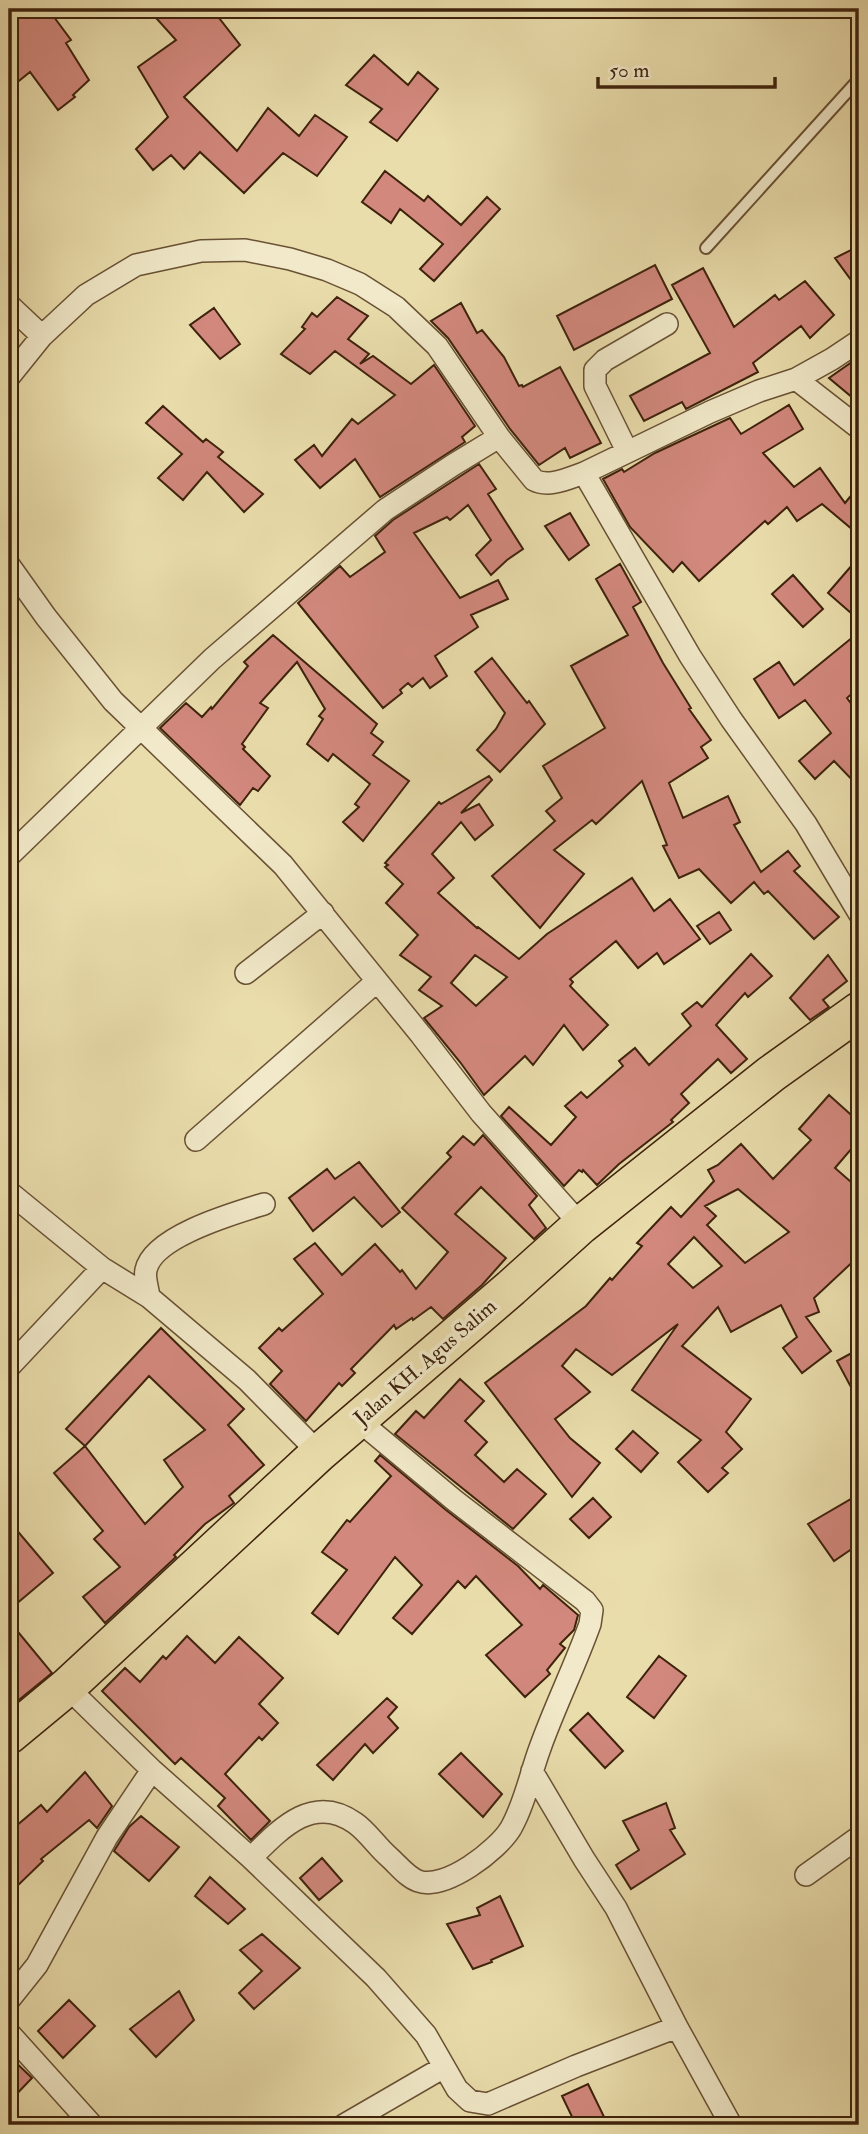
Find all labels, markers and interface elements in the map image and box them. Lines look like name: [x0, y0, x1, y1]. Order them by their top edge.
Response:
scale bar: [598, 46, 775, 90]
text: 50 m: [609, 57, 650, 84]
street label: Jalan KH. Agus Salim: [348, 1293, 502, 1432]

